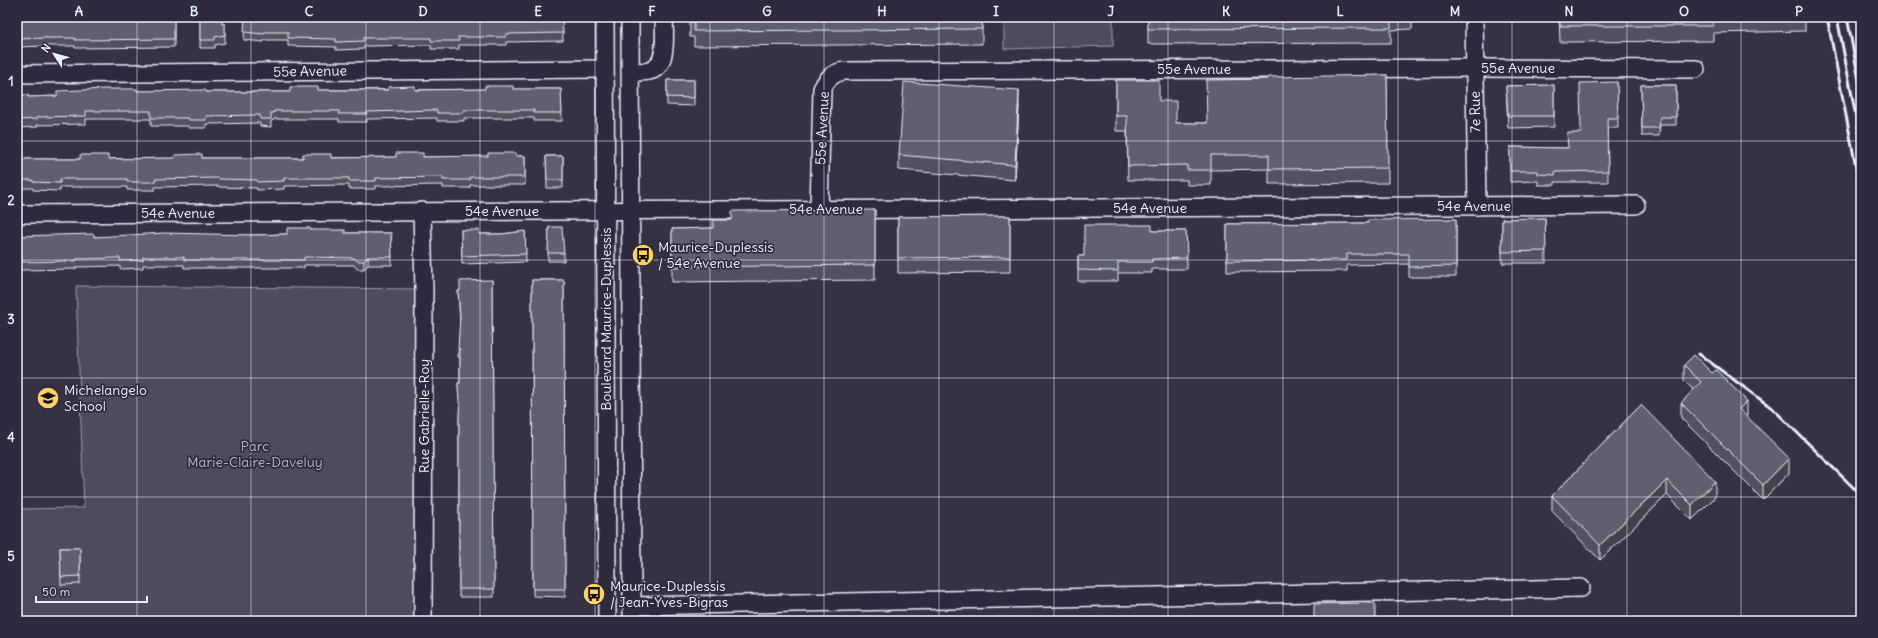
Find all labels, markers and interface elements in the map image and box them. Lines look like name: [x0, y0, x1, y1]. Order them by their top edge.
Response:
text: A: [75, 3, 84, 20]
text: B: [190, 3, 199, 20]
text: C: [305, 3, 314, 20]
text: D: [418, 3, 428, 20]
text: E: [534, 3, 542, 20]
text: F: [648, 3, 656, 20]
text: G: [762, 3, 772, 20]
text: H: [877, 3, 887, 20]
text: I: [993, 3, 999, 20]
text: J: [1108, 3, 1115, 20]
text: K: [1222, 3, 1231, 20]
text: L: [1336, 3, 1344, 20]
text: M: [1450, 3, 1460, 20]
text: N: [1565, 3, 1573, 20]
text: O: [1679, 3, 1689, 20]
text: P: [1795, 3, 1803, 20]
north arrow: [34, 34, 74, 74]
text: N: [38, 41, 54, 55]
street label: 55e Avenue: [1481, 59, 1555, 77]
street label: 55e Avenue: [1157, 60, 1231, 78]
street label: 55e Avenue: [273, 61, 347, 81]
text: 1: [8, 73, 14, 90]
street label: 55e Avenue: [811, 91, 833, 165]
street label: 7e Rue: [1466, 91, 1484, 133]
text: 2: [7, 192, 15, 209]
street label: 54e Avenue: [1437, 197, 1511, 215]
street label: 54e Avenue: [1113, 199, 1187, 217]
street label: 54e Avenue: [789, 200, 863, 218]
street label: 54e Avenue: [465, 202, 539, 220]
street label: 54e Avenue: [141, 204, 215, 222]
street label: Boulevard Maurice-Duplessis: [597, 227, 615, 411]
place label: Maurice-Duplessis / 54e Avenue: [658, 238, 774, 272]
bus stop icon: Maurice-Duplessis / 54e Avenue: [630, 242, 656, 268]
text: 3: [7, 311, 15, 328]
street label: Rue Gabrielle-Roy: [415, 359, 433, 473]
place label: Michelangelo School: [64, 381, 147, 415]
school or university icon: Michelangelo School: [35, 385, 61, 411]
text: 4: [7, 429, 15, 446]
park label: Parc Marie-Claire-Daveluy: [187, 437, 323, 471]
text: 5: [7, 548, 15, 565]
place label: Maurice-Duplessis / Jean-Yves-Bigras: [610, 577, 728, 611]
scale bar: [36, 578, 147, 604]
bus stop icon: Maurice-Duplessis / Jean-Yves-Bigras: [581, 581, 607, 607]
text: 50 m: [42, 584, 71, 599]

